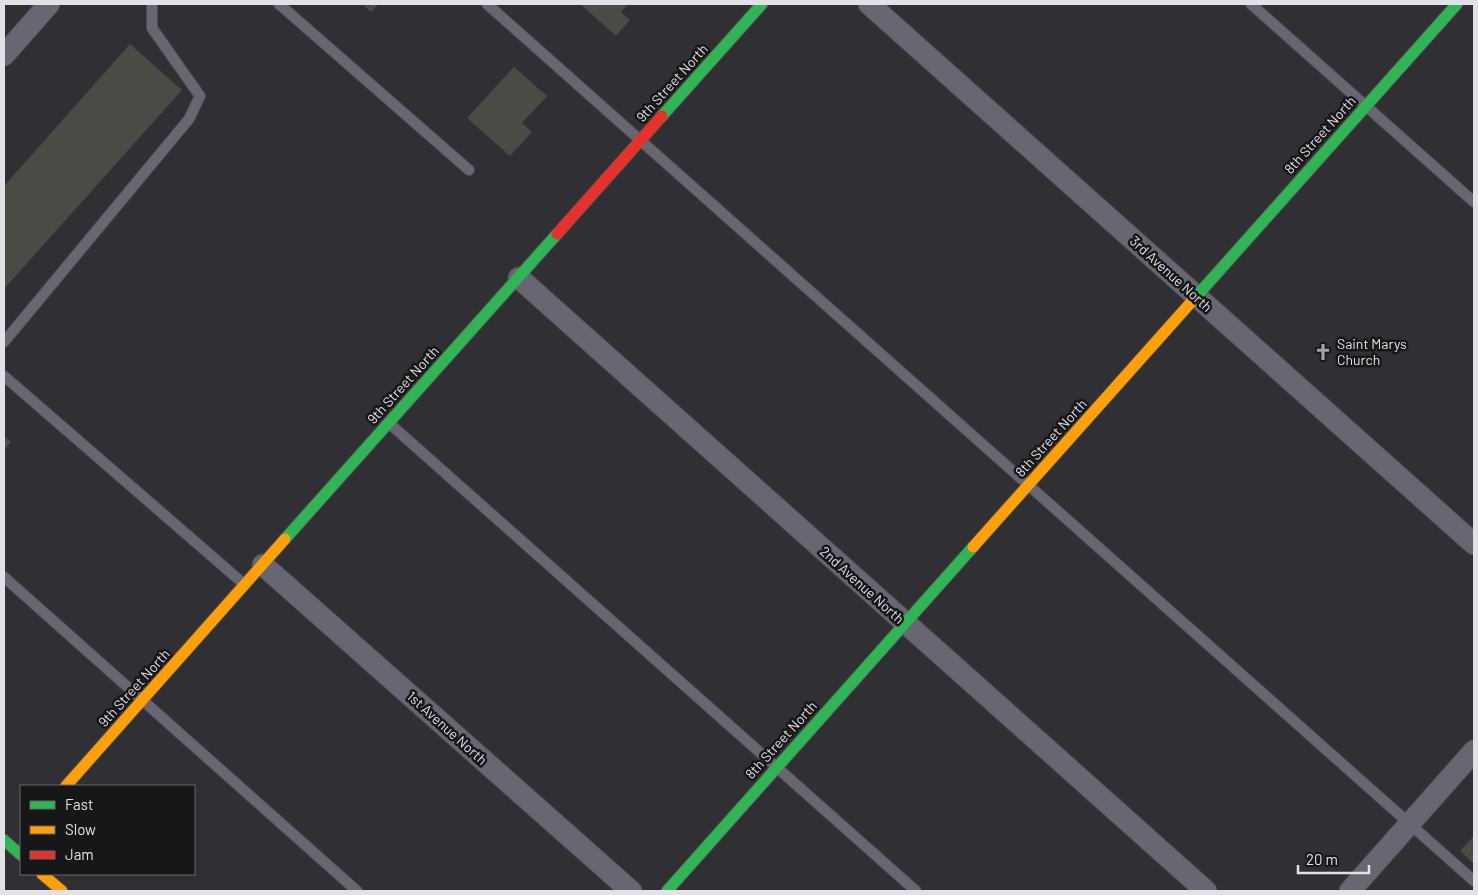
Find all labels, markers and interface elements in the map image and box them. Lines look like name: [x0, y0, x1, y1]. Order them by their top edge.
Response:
street label: 9th Street North: [632, 40, 711, 125]
street label: 8th Street North: [1280, 92, 1359, 177]
street label: 3rd Avenue North: [1127, 232, 1216, 315]
place label: Saint Marys Church: [1337, 335, 1407, 368]
street label: 9th Street North: [363, 342, 442, 427]
church icon: Saint Marys Church: [1313, 342, 1333, 362]
street label: 8th Street North: [1011, 395, 1090, 480]
street label: 2nd Avenue North: [817, 542, 908, 627]
street label: 9th Street North: [94, 645, 173, 730]
street label: 1st Avenue North: [404, 687, 491, 768]
street label: 8th Street North: [741, 697, 820, 782]
legend: [20, 785, 195, 875]
text: Fast: [65, 795, 93, 813]
text: Slow: [65, 820, 96, 838]
scale bar: [1298, 842, 1369, 874]
text: Jam: [65, 845, 94, 863]
text: 20 m: [1306, 850, 1338, 868]

